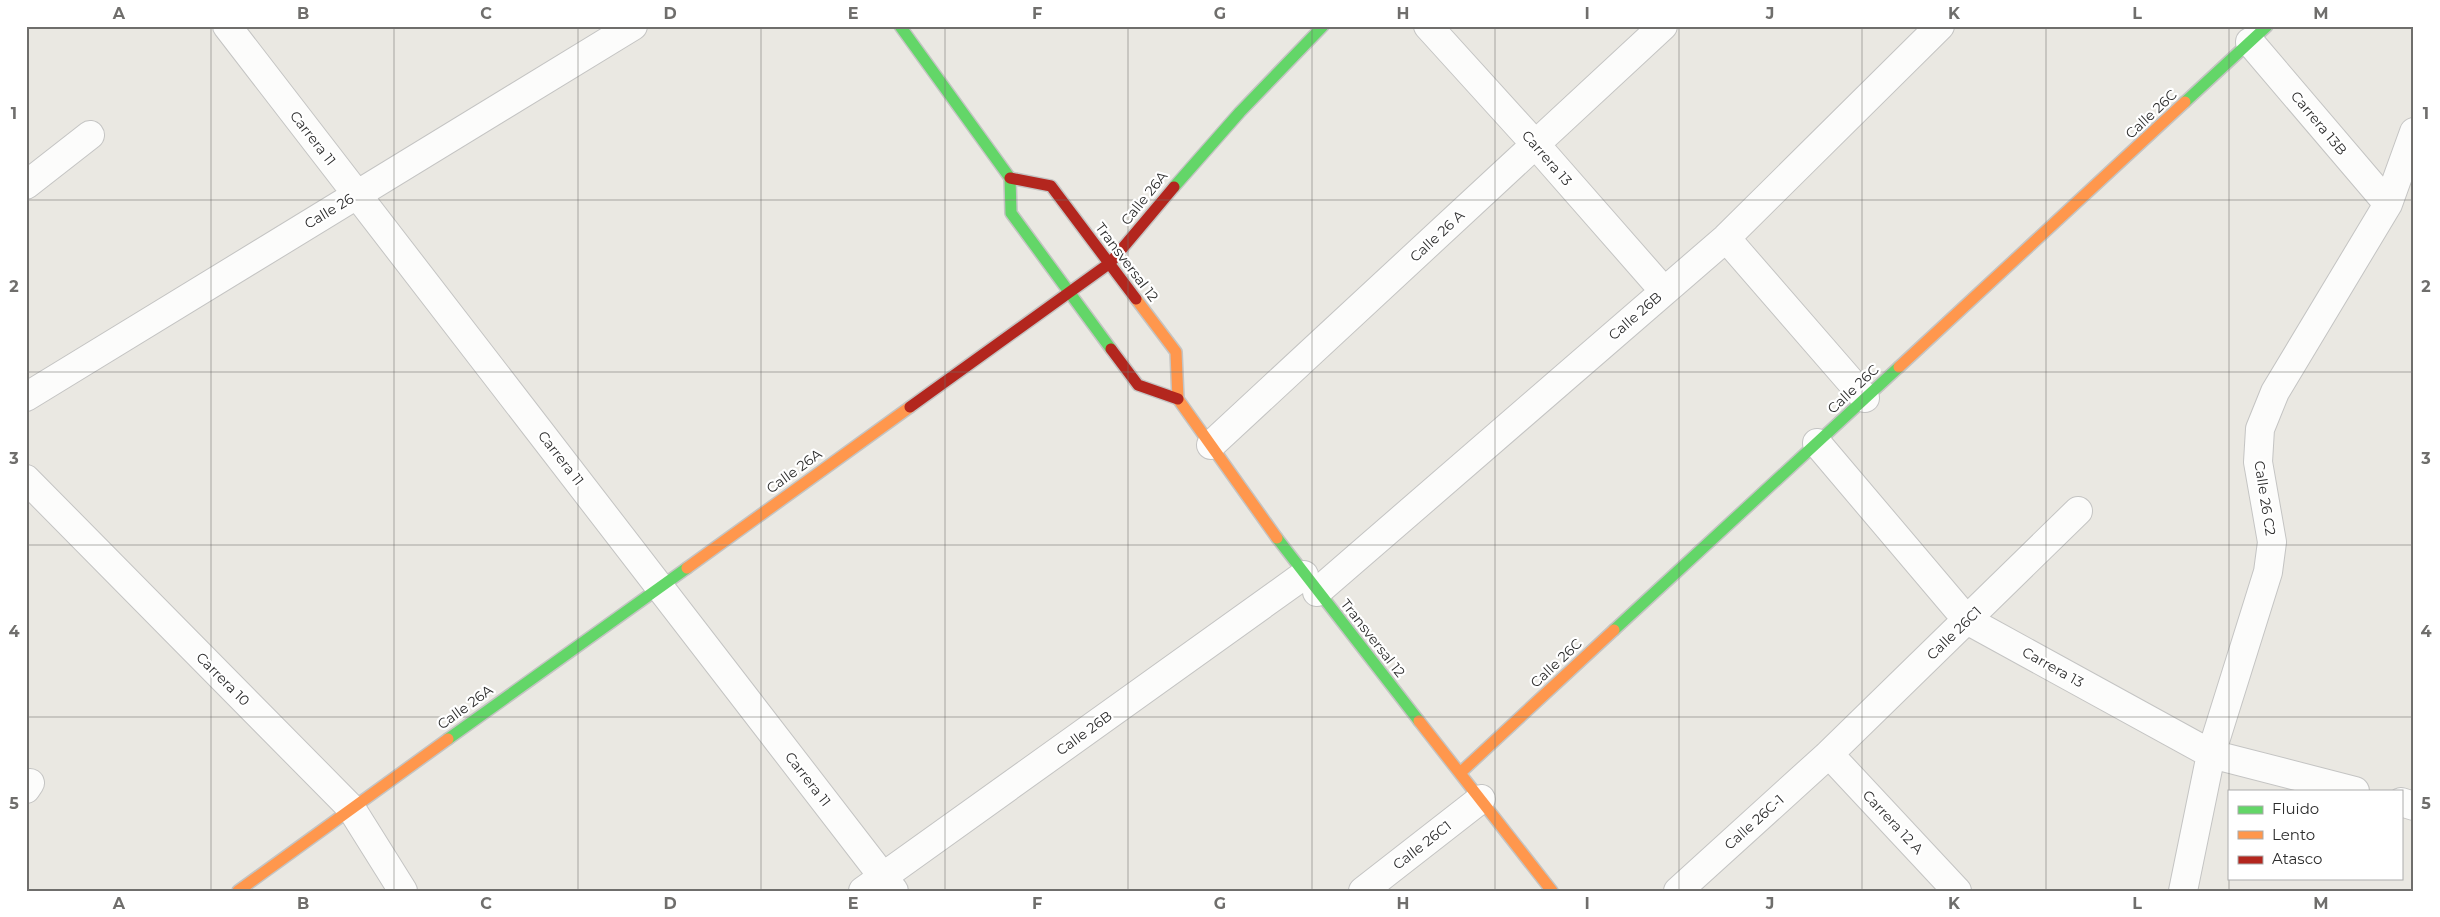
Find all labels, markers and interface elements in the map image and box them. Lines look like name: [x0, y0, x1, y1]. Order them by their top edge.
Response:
text: A: [112, 4, 126, 23]
text: B: [297, 4, 309, 23]
text: C: [480, 4, 492, 23]
text: D: [663, 4, 677, 23]
text: E: [848, 4, 858, 23]
text: F: [1032, 4, 1042, 23]
text: G: [1214, 4, 1226, 23]
text: H: [1397, 4, 1409, 23]
text: I: [1584, 4, 1590, 23]
text: J: [1765, 4, 1774, 23]
text: K: [1948, 4, 1961, 23]
text: L: [2132, 4, 2142, 23]
text: M: [2313, 4, 2329, 23]
street label: Calle 26C: [2121, 86, 2181, 142]
street label: Carrera 13B: [2287, 87, 2351, 159]
text: 1: [11, 104, 17, 123]
text: 1: [2423, 104, 2429, 123]
street label: Carrera 11: [286, 107, 340, 169]
street label: Carrera 13: [1518, 127, 1576, 189]
street label: Calle 26A: [1117, 167, 1172, 229]
street label: Calle 26: [301, 189, 357, 233]
street label: Calle 26 A: [1406, 206, 1469, 266]
street label: Transversal 12: [1091, 219, 1163, 305]
text: 2: [9, 277, 19, 296]
text: 2: [2421, 277, 2431, 296]
street label: Calle 26B: [1605, 288, 1665, 344]
street label: Calle 26C: [1823, 361, 1883, 417]
street label: Carrera 11: [534, 427, 588, 489]
street label: Calle 26A: [763, 444, 826, 497]
text: 3: [8, 449, 19, 468]
text: 3: [2420, 449, 2431, 468]
street label: Calle 26 C2: [2250, 459, 2280, 537]
street label: Transversal 12: [1337, 595, 1409, 681]
street label: Calle 26C1: [1923, 602, 1985, 664]
text: 4: [8, 622, 20, 641]
text: 4: [2420, 622, 2432, 641]
street label: Calle 26C: [1526, 635, 1586, 691]
street label: Carrera 13: [2019, 643, 2087, 691]
street label: Carrera 10: [192, 648, 254, 710]
street label: Calle 26A: [434, 680, 497, 733]
street label: Calle 26B: [1053, 707, 1115, 759]
street label: Carrera 11: [781, 748, 835, 810]
street label: Carrera 12 A: [1859, 786, 1928, 859]
street label: Calle 26C-1: [1720, 790, 1788, 854]
legend: [2228, 790, 2402, 880]
text: 5: [9, 794, 19, 813]
text: 5: [2421, 794, 2431, 813]
text: Fluido: [2272, 799, 2319, 818]
street label: Calle 26C1: [1389, 817, 1455, 873]
text: Lento: [2272, 825, 2315, 844]
text: Atasco: [2272, 849, 2322, 868]
text: A: [112, 894, 126, 913]
text: B: [297, 894, 309, 913]
text: C: [480, 894, 492, 913]
text: D: [663, 894, 677, 913]
text: E: [848, 894, 858, 913]
text: F: [1032, 894, 1042, 913]
text: G: [1214, 894, 1226, 913]
text: H: [1397, 894, 1409, 913]
text: I: [1584, 894, 1590, 913]
text: J: [1765, 894, 1774, 913]
text: K: [1948, 894, 1961, 913]
text: L: [2132, 894, 2142, 913]
text: M: [2313, 894, 2329, 913]

